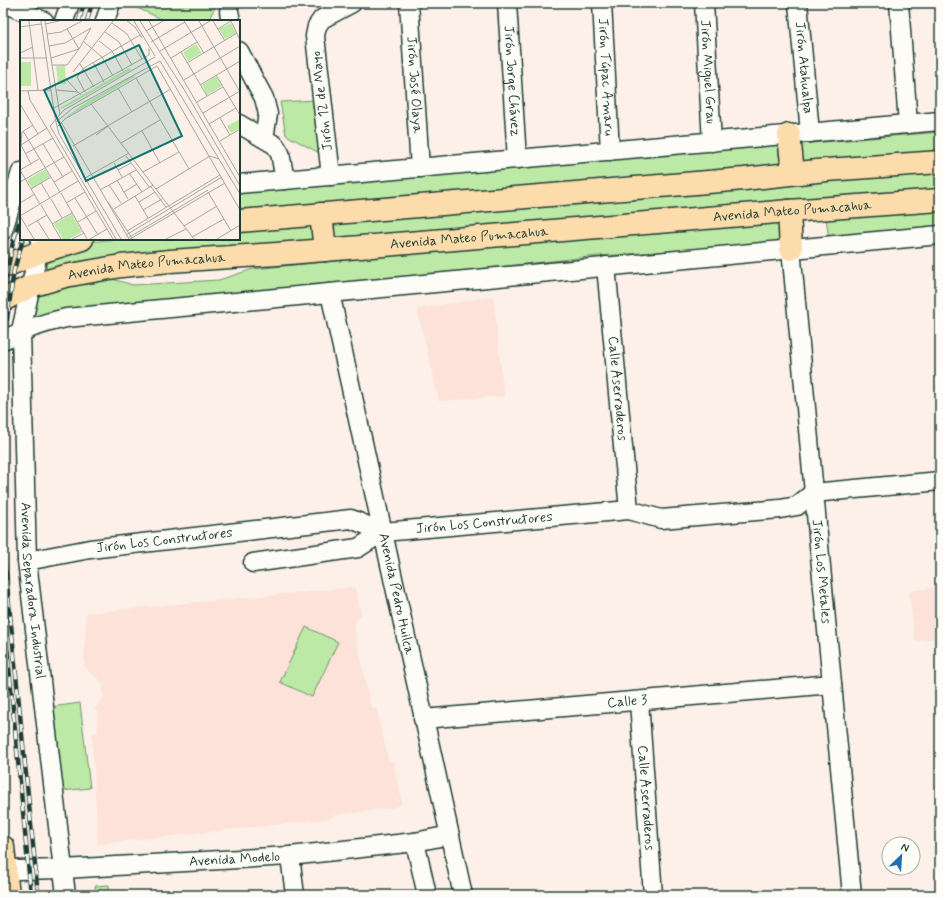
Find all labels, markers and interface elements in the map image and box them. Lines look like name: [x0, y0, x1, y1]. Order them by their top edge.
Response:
street label: Jirón Túpac Amaru: [594, 18, 618, 136]
street label: Jirón Miguel Grau: [696, 19, 720, 125]
inset map: [20, 20, 240, 240]
street label: Jirón Atahualpa: [791, 21, 817, 115]
street label: Jirón Jorge Chávez: [499, 25, 525, 137]
street label: Jirón José Olaya: [402, 36, 427, 135]
street label: Jirón 12 de Mayo: [307, 50, 337, 152]
street label: Avenida Mateo Pumacahua: [712, 196, 873, 226]
street label: Avenida Mateo Pumacahua: [389, 222, 550, 253]
street label: Avenida Mateo Pumacahua: [66, 248, 227, 284]
street label: Calle Aserraderos: [604, 335, 631, 442]
street label: Avenida Separadora Industrial: [16, 502, 50, 680]
street label: Jirón Los Constructores: [415, 508, 553, 538]
street label: Jirón Los Metales: [808, 519, 835, 625]
street label: Jirón Los Constructores: [95, 524, 234, 557]
street label: Avenida Pedro Huilca: [374, 531, 419, 657]
street label: Calle 3: [606, 691, 648, 712]
street label: Calle Aserraderos: [633, 745, 659, 851]
north arrow: [881, 836, 921, 876]
text: N: [899, 840, 911, 856]
street label: Avenida Modelo: [188, 848, 281, 871]

